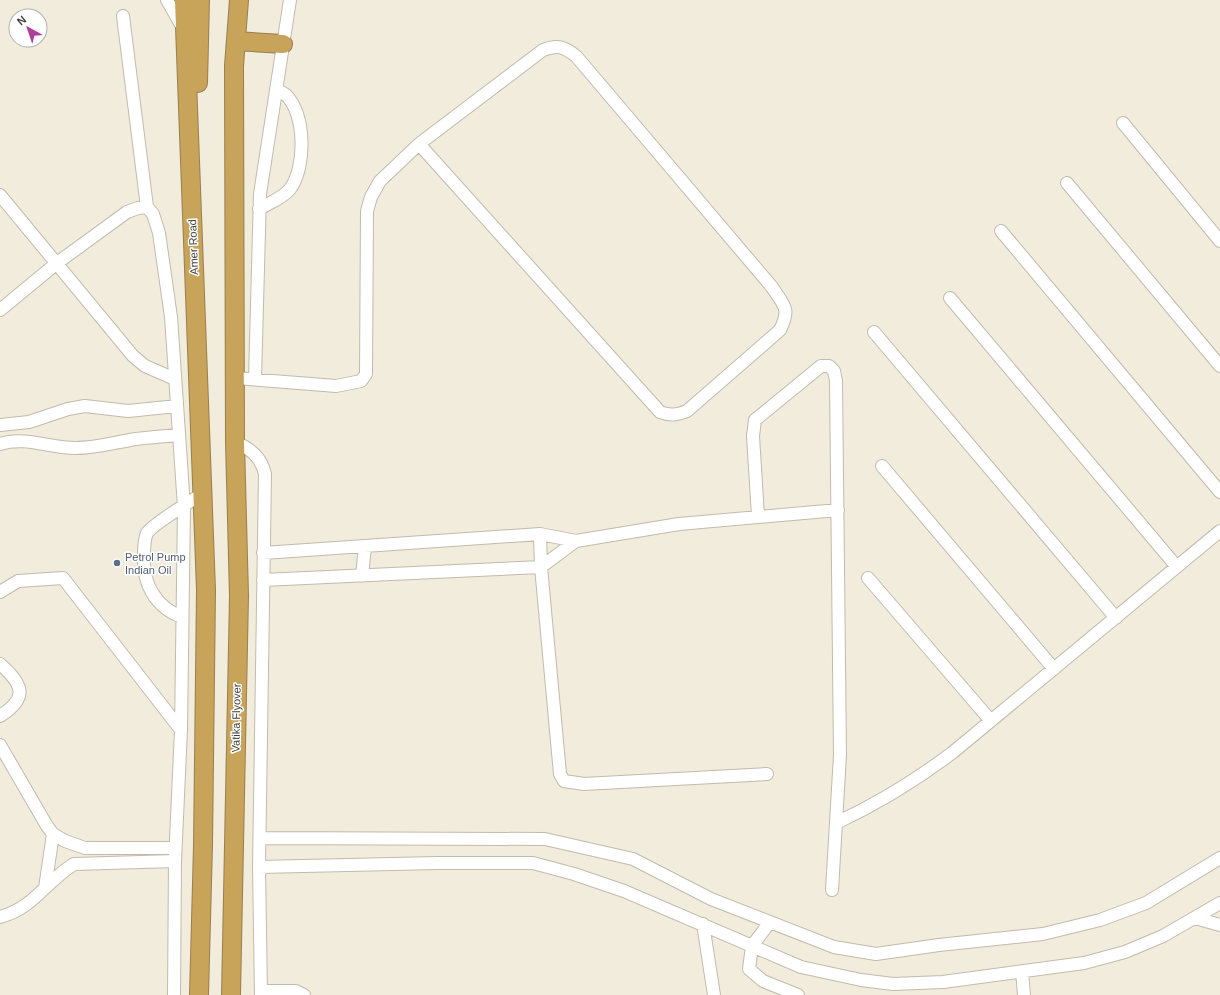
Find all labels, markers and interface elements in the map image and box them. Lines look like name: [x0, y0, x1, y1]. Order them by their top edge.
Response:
north arrow: [8, 8, 48, 48]
text: N: [15, 13, 29, 27]
street label: Amer Road: [186, 219, 200, 275]
place label: Petrol Pump Indian Oil: [125, 551, 186, 576]
marker: Petrol Pump Indian Oil: [112, 558, 122, 568]
street label: Vatika Flyover: [229, 683, 243, 753]

